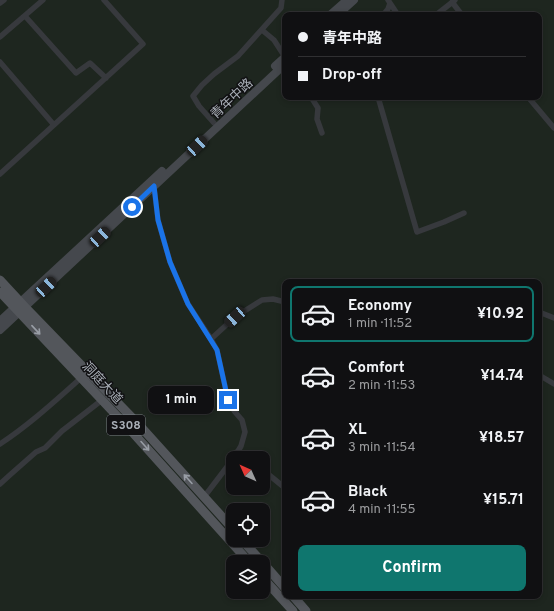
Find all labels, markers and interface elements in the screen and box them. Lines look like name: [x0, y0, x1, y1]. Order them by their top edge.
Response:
text: 青年中路: [322, 30, 382, 49]
text: Drop-off: [322, 66, 382, 85]
street label: 青年中路: [208, 76, 257, 123]
car: [184, 133, 210, 159]
route start: [123, 198, 141, 216]
car: [87, 224, 113, 250]
car: [33, 274, 59, 300]
icon: car: [300, 296, 336, 332]
text: Economy: [348, 297, 412, 316]
car: [222, 305, 248, 329]
text: ¥10.92: [477, 305, 524, 324]
text: 1 min · 11:52: [348, 316, 412, 332]
one-way arrow: [32, 325, 41, 336]
street label: 洞庭大道: [78, 358, 126, 408]
icon: car: [300, 358, 336, 394]
text: Comfort: [348, 359, 405, 378]
text: ¥14.74: [480, 367, 524, 386]
text: 2 min · 11:53: [348, 378, 415, 394]
callout: 1 min: [148, 386, 214, 414]
route end: [219, 391, 237, 409]
text: 1 min: [165, 392, 197, 408]
road number: S308: [107, 415, 145, 435]
icon: car: [300, 420, 336, 456]
text: XL: [348, 421, 366, 440]
text: ¥18.57: [479, 429, 524, 448]
one-way arrow: [140, 440, 149, 451]
text: 3 min · 11:54: [348, 440, 416, 456]
north arrow: [226, 451, 270, 495]
map controls: [226, 451, 270, 599]
one-way arrow: [184, 474, 193, 485]
icon: car: [300, 482, 336, 518]
text: Black: [348, 483, 388, 502]
text: ¥15.71: [483, 491, 524, 510]
text: 4 min · 11:55: [348, 502, 416, 518]
button: locate: [226, 503, 270, 547]
button: Confirm: [298, 545, 526, 591]
button: layers: [226, 555, 270, 599]

